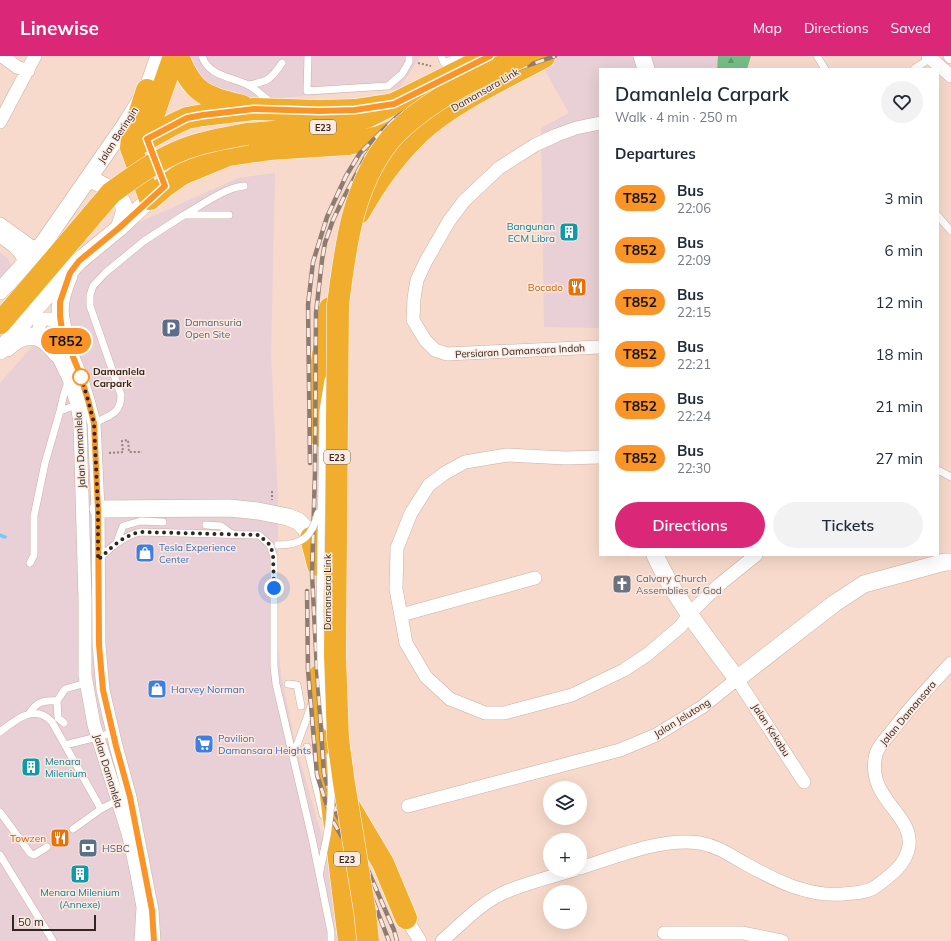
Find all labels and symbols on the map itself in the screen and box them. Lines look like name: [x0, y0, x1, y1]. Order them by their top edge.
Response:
street label: Damansara Link: [449, 65, 522, 115]
street label: Jalan Beringin: [95, 104, 141, 166]
road number: E23: [310, 120, 336, 134]
place label: Bangunan ECM Libra: [507, 220, 555, 245]
building icon: Bangunan ECM Libra: [558, 221, 580, 243]
restaurant icon: Bocado: [566, 276, 588, 298]
place label: Bocado: [528, 281, 563, 294]
place label: Damansuria Open Site: [185, 316, 242, 341]
parking icon: Damansuria Open Site: [160, 317, 182, 339]
line badge: T852: [38, 328, 94, 354]
street label: Persiaran Damansara Indah: [455, 341, 586, 361]
place label: Damanlela Carpark: [93, 365, 145, 390]
marker: Damanlela Carpark: [72, 368, 90, 386]
street label: Jalan Damanlela: [72, 411, 88, 489]
road number: E23: [324, 450, 350, 464]
place label: Tesla Experience Center: [159, 541, 236, 566]
shop icon: Tesla Experience Center: [134, 542, 156, 564]
street label: Damansara Link: [321, 553, 334, 630]
place label: Calvary Church Assemblies of God: [636, 572, 722, 597]
church icon: Calvary Church Assemblies of God: [611, 573, 633, 595]
your location: [264, 578, 284, 598]
shop icon: Harvey Norman: [146, 678, 168, 700]
street label: Jalan Damansara: [877, 678, 939, 748]
place label: Harvey Norman: [171, 683, 245, 696]
street label: Jalan Jelutong: [651, 696, 713, 740]
street label: Jalan Kekabu: [749, 701, 793, 759]
place label: Pavilion Damansara Heights: [218, 732, 311, 757]
street label: Jalan Damanlela: [91, 733, 125, 809]
supermarket icon: Pavilion Damansara Heights: [193, 733, 215, 755]
place label: Menara Milenium: [45, 755, 87, 780]
building icon: Menara Milenium: [20, 756, 42, 778]
restaurant icon: Towzen: [49, 827, 71, 849]
place label: Towzen: [10, 832, 46, 845]
bank icon: HSBC: [77, 837, 99, 859]
place label: HSBC: [102, 842, 130, 855]
road number: E23: [334, 852, 360, 866]
building icon: Menara Milenium (Annexe): [69, 863, 91, 885]
place label: Menara Milenium (Annexe): [40, 886, 120, 911]
scale bar: [12, 913, 96, 932]

